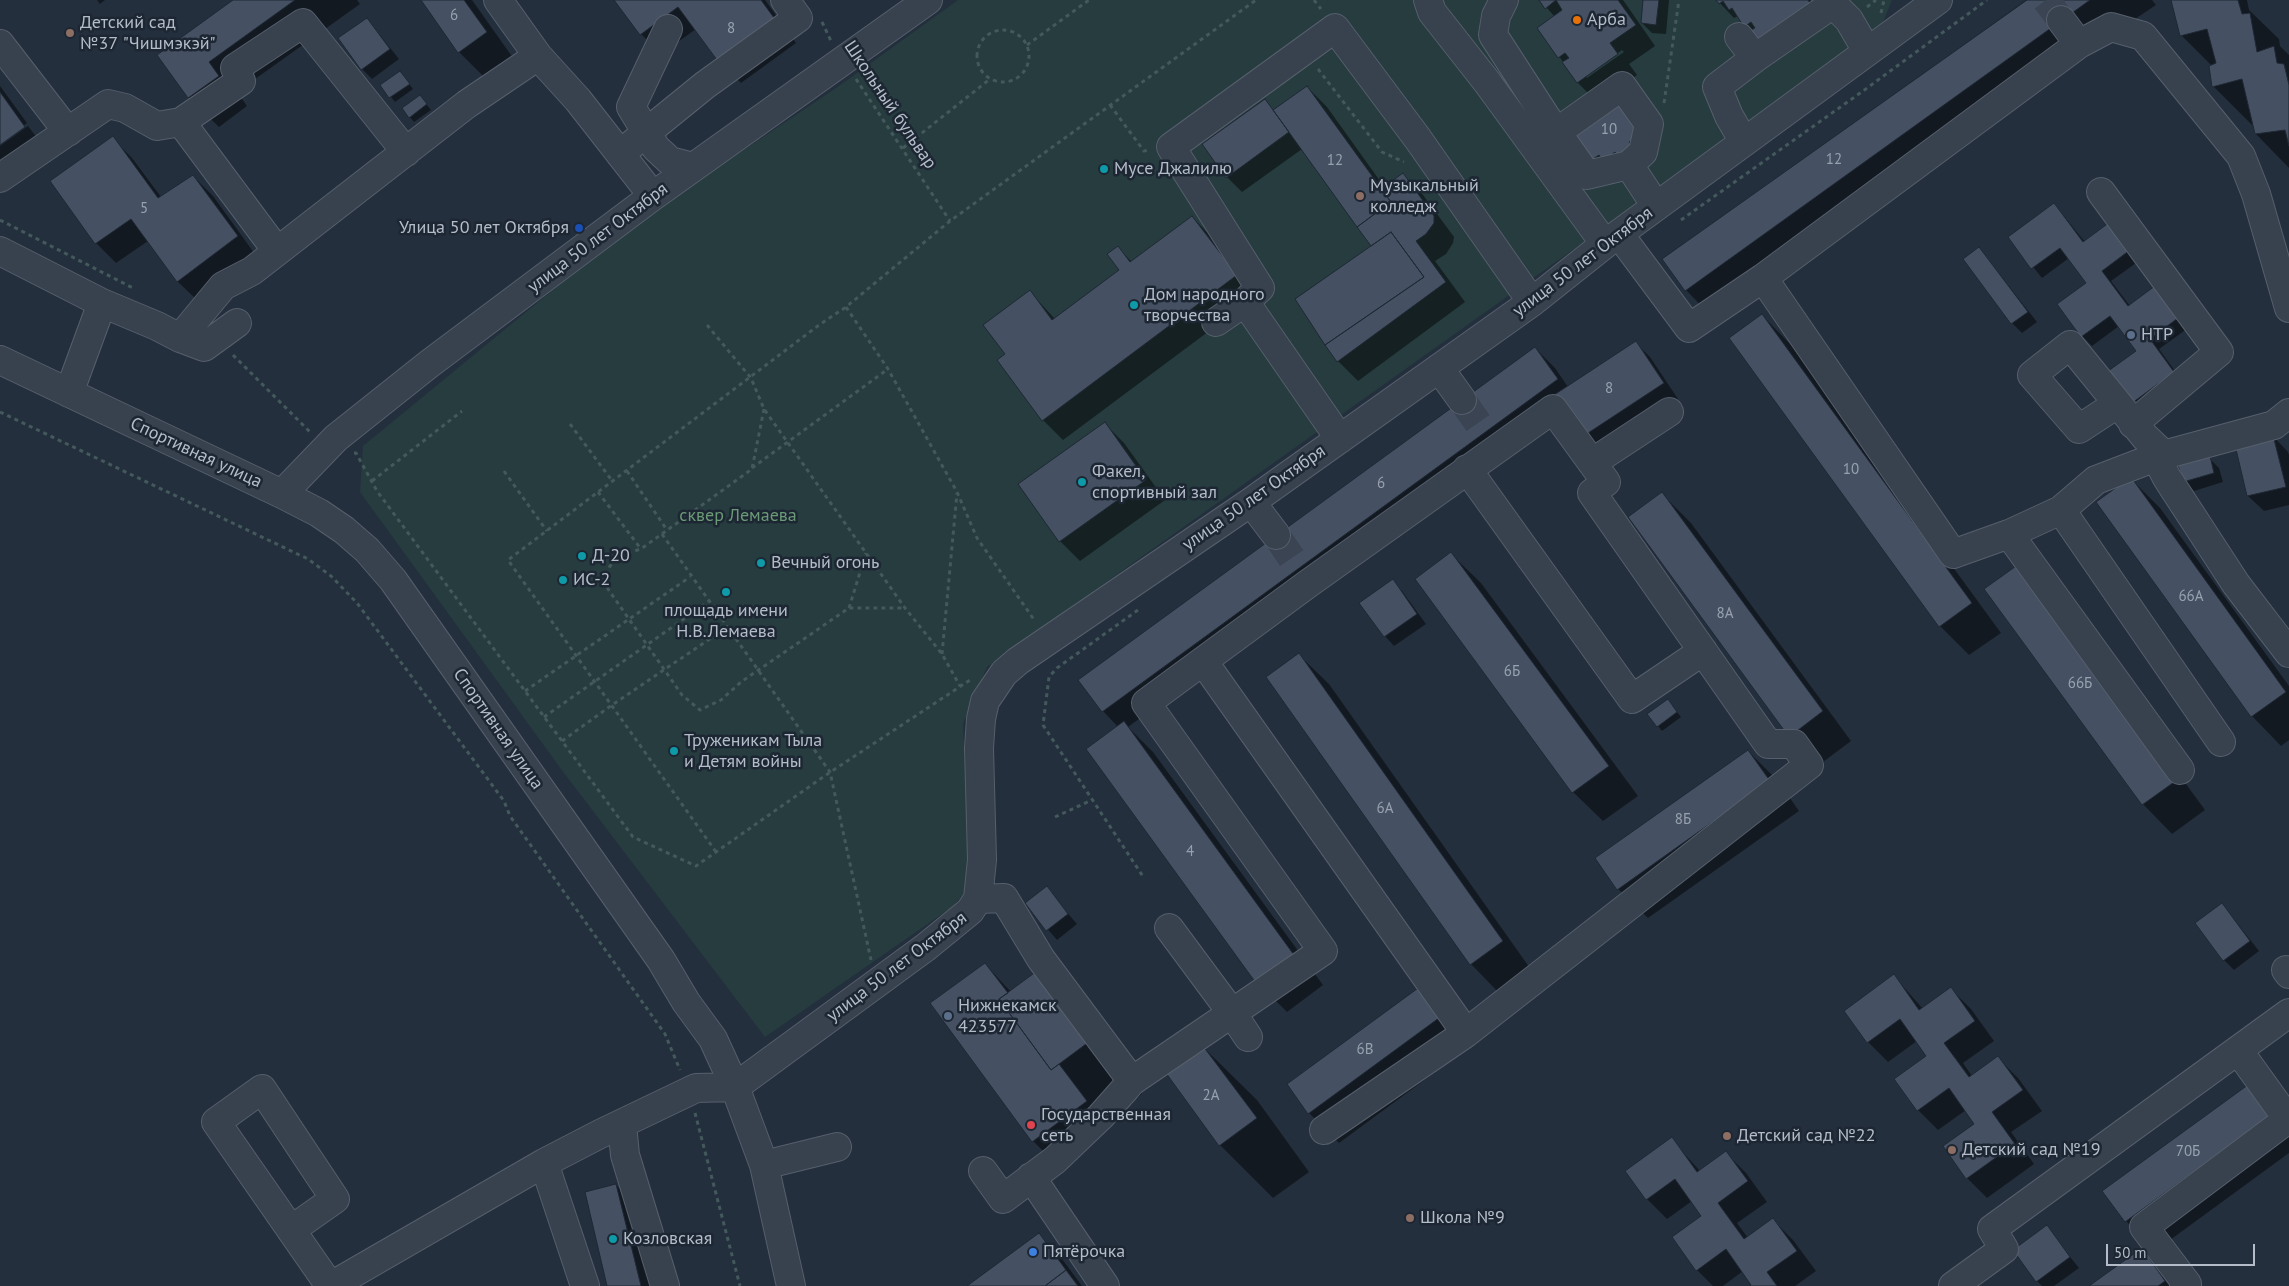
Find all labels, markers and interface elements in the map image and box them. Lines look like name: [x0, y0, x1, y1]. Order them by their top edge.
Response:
house number: 6: [450, 7, 458, 25]
place label: Арба: [1587, 9, 1626, 31]
place label: Детский сад №37 "Чишмэкэй": [80, 12, 216, 54]
marker: Арба: [1571, 14, 1583, 26]
house number: 8: [727, 20, 735, 38]
marker: Детский сад №37 "Чишмэкэй": [64, 27, 76, 39]
street label: Школьный бульвар: [839, 37, 941, 173]
house number: 10: [1601, 121, 1617, 139]
house number: 12: [1826, 151, 1842, 169]
house number: 12: [1327, 152, 1343, 170]
place label: Мусе Джалилю: [1114, 158, 1232, 180]
marker: Мусе Джалилю: [1098, 163, 1110, 175]
place label: Музыкальный колледж: [1370, 175, 1479, 218]
street label: улица 50 лет Октября: [524, 178, 672, 298]
marker: Музыкальный колледж: [1354, 190, 1366, 202]
house number: 5: [140, 200, 148, 218]
street label: улица 50 лет Октября: [1509, 202, 1657, 322]
place label: Улица 50 лет Октября: [399, 217, 569, 239]
marker: Улица 50 лет Октября: [573, 222, 585, 234]
place label: Дом народного творчества: [1144, 284, 1265, 326]
marker: Дом народного творчества: [1128, 299, 1140, 311]
place label: НТР: [2141, 324, 2173, 346]
marker: НТР: [2125, 329, 2137, 341]
house number: 8: [1605, 380, 1613, 398]
street label: Спортивная улица: [127, 413, 265, 493]
street label: улица 50 лет Октября: [1178, 440, 1330, 556]
place label: Факел, спортивный зал: [1092, 461, 1217, 504]
house number: 10: [1843, 461, 1859, 479]
house number: 6: [1377, 475, 1385, 493]
marker: Факел, спортивный зал: [1076, 476, 1088, 488]
park label: сквер Лемаева: [679, 505, 797, 527]
place label: Д-20: [592, 545, 630, 567]
marker: Д-20: [576, 550, 588, 562]
place label: Вечный огонь: [771, 552, 879, 574]
marker: Вечный огонь: [755, 557, 767, 569]
place label: ИС-2: [573, 569, 610, 591]
marker: ИС-2: [557, 574, 569, 586]
marker: площадь имени Н.В.Лемаева: [720, 586, 732, 598]
house number: 66А: [2178, 588, 2204, 606]
place label: площадь имени Н.В.Лемаева: [664, 600, 788, 642]
house number: 8А: [1717, 605, 1733, 623]
house number: 6Б: [1504, 663, 1520, 681]
street label: Спортивная улица: [448, 664, 548, 794]
house number: 66Б: [2068, 675, 2092, 693]
place label: Труженикам Тыла и Детям войны: [684, 730, 822, 772]
marker: Труженикам Тыла и Детям войны: [668, 745, 680, 757]
house number: 6А: [1377, 800, 1393, 818]
house number: 8Б: [1675, 811, 1691, 829]
house number: 4: [1186, 843, 1194, 861]
street label: улица 50 лет Октября: [823, 907, 971, 1027]
place label: Нижнекамск 423577: [958, 995, 1057, 1038]
marker: Нижнекамск 423577: [942, 1010, 954, 1022]
house number: 6В: [1357, 1041, 1373, 1059]
house number: 2А: [1203, 1087, 1219, 1105]
place label: Государственная сеть: [1041, 1104, 1171, 1146]
marker: Государственная сеть: [1025, 1119, 1037, 1131]
place label: Детский сад №22: [1737, 1125, 1875, 1147]
marker: Детский сад №22: [1721, 1130, 1733, 1142]
place label: Детский сад №19: [1962, 1139, 2100, 1161]
house number: 70Б: [2176, 1143, 2200, 1161]
marker: Детский сад №19: [1946, 1144, 1958, 1156]
place label: Школа №9: [1420, 1207, 1505, 1229]
marker: Школа №9: [1404, 1212, 1416, 1224]
place label: Козловская: [623, 1228, 712, 1250]
marker: Козловская: [607, 1233, 619, 1245]
scale bar: [2109, 1234, 2258, 1266]
place label: Пятёрочка: [1043, 1241, 1125, 1263]
text: 50 m: [2114, 1243, 2147, 1262]
marker: Пятёрочка: [1027, 1246, 1039, 1258]

